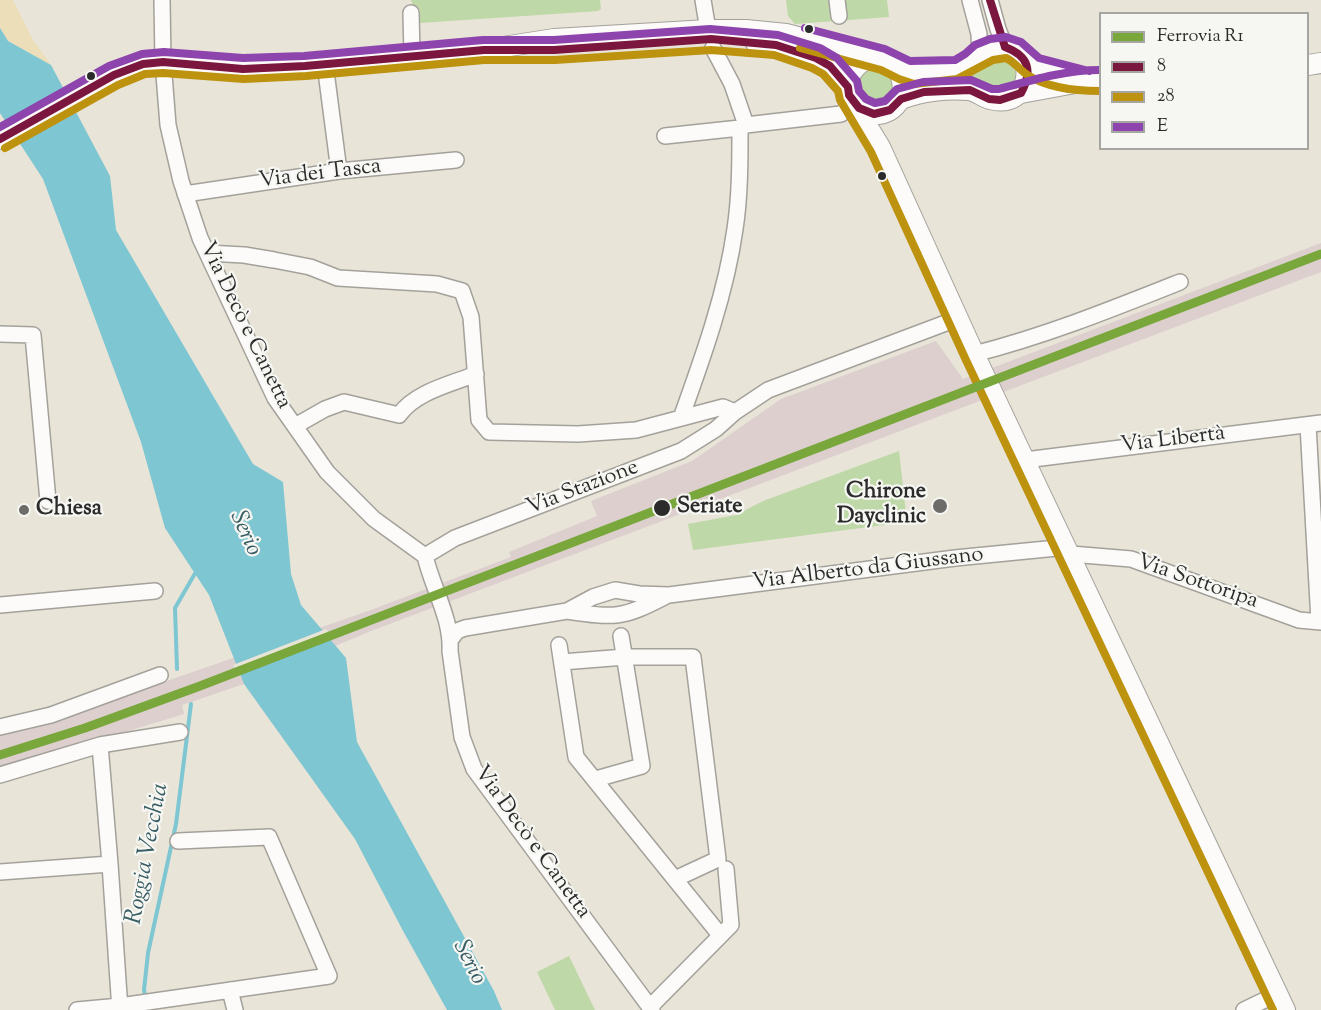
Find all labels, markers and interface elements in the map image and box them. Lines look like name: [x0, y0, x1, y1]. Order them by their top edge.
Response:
legend: [1099, 12, 1309, 150]
unlabelled marker: [803, 23, 815, 35]
text: Ferrovia R1: [1157, 24, 1244, 50]
text: 8: [1157, 54, 1166, 80]
unlabelled marker: [85, 70, 97, 82]
text: 28: [1157, 84, 1174, 110]
text: E: [1157, 114, 1168, 140]
street label: Via dei Tasca: [257, 154, 383, 196]
unlabelled marker: [876, 170, 888, 182]
street label: Via Decò e Canetta: [192, 238, 296, 414]
street label: Via Libertà: [1119, 421, 1227, 461]
street label: Via Stazione: [523, 456, 643, 522]
place label: Chirone Dayclinic: [837, 480, 926, 532]
place label: Seriate: [677, 495, 743, 521]
place label: Chiesa: [36, 497, 102, 523]
marker: Chirone Dayclinic: [931, 497, 949, 515]
marker: Seriate: [652, 498, 672, 518]
marker: Chiesa: [17, 503, 31, 517]
water label: Serio: [221, 507, 267, 561]
street label: Via Alberto da Giussano: [751, 543, 985, 597]
street label: Via Sottoripa: [1133, 550, 1261, 616]
street label: Via Decò e Canetta: [467, 761, 595, 925]
water label: Roggia Vecchia: [121, 781, 177, 927]
water label: Serio: [445, 936, 491, 990]

